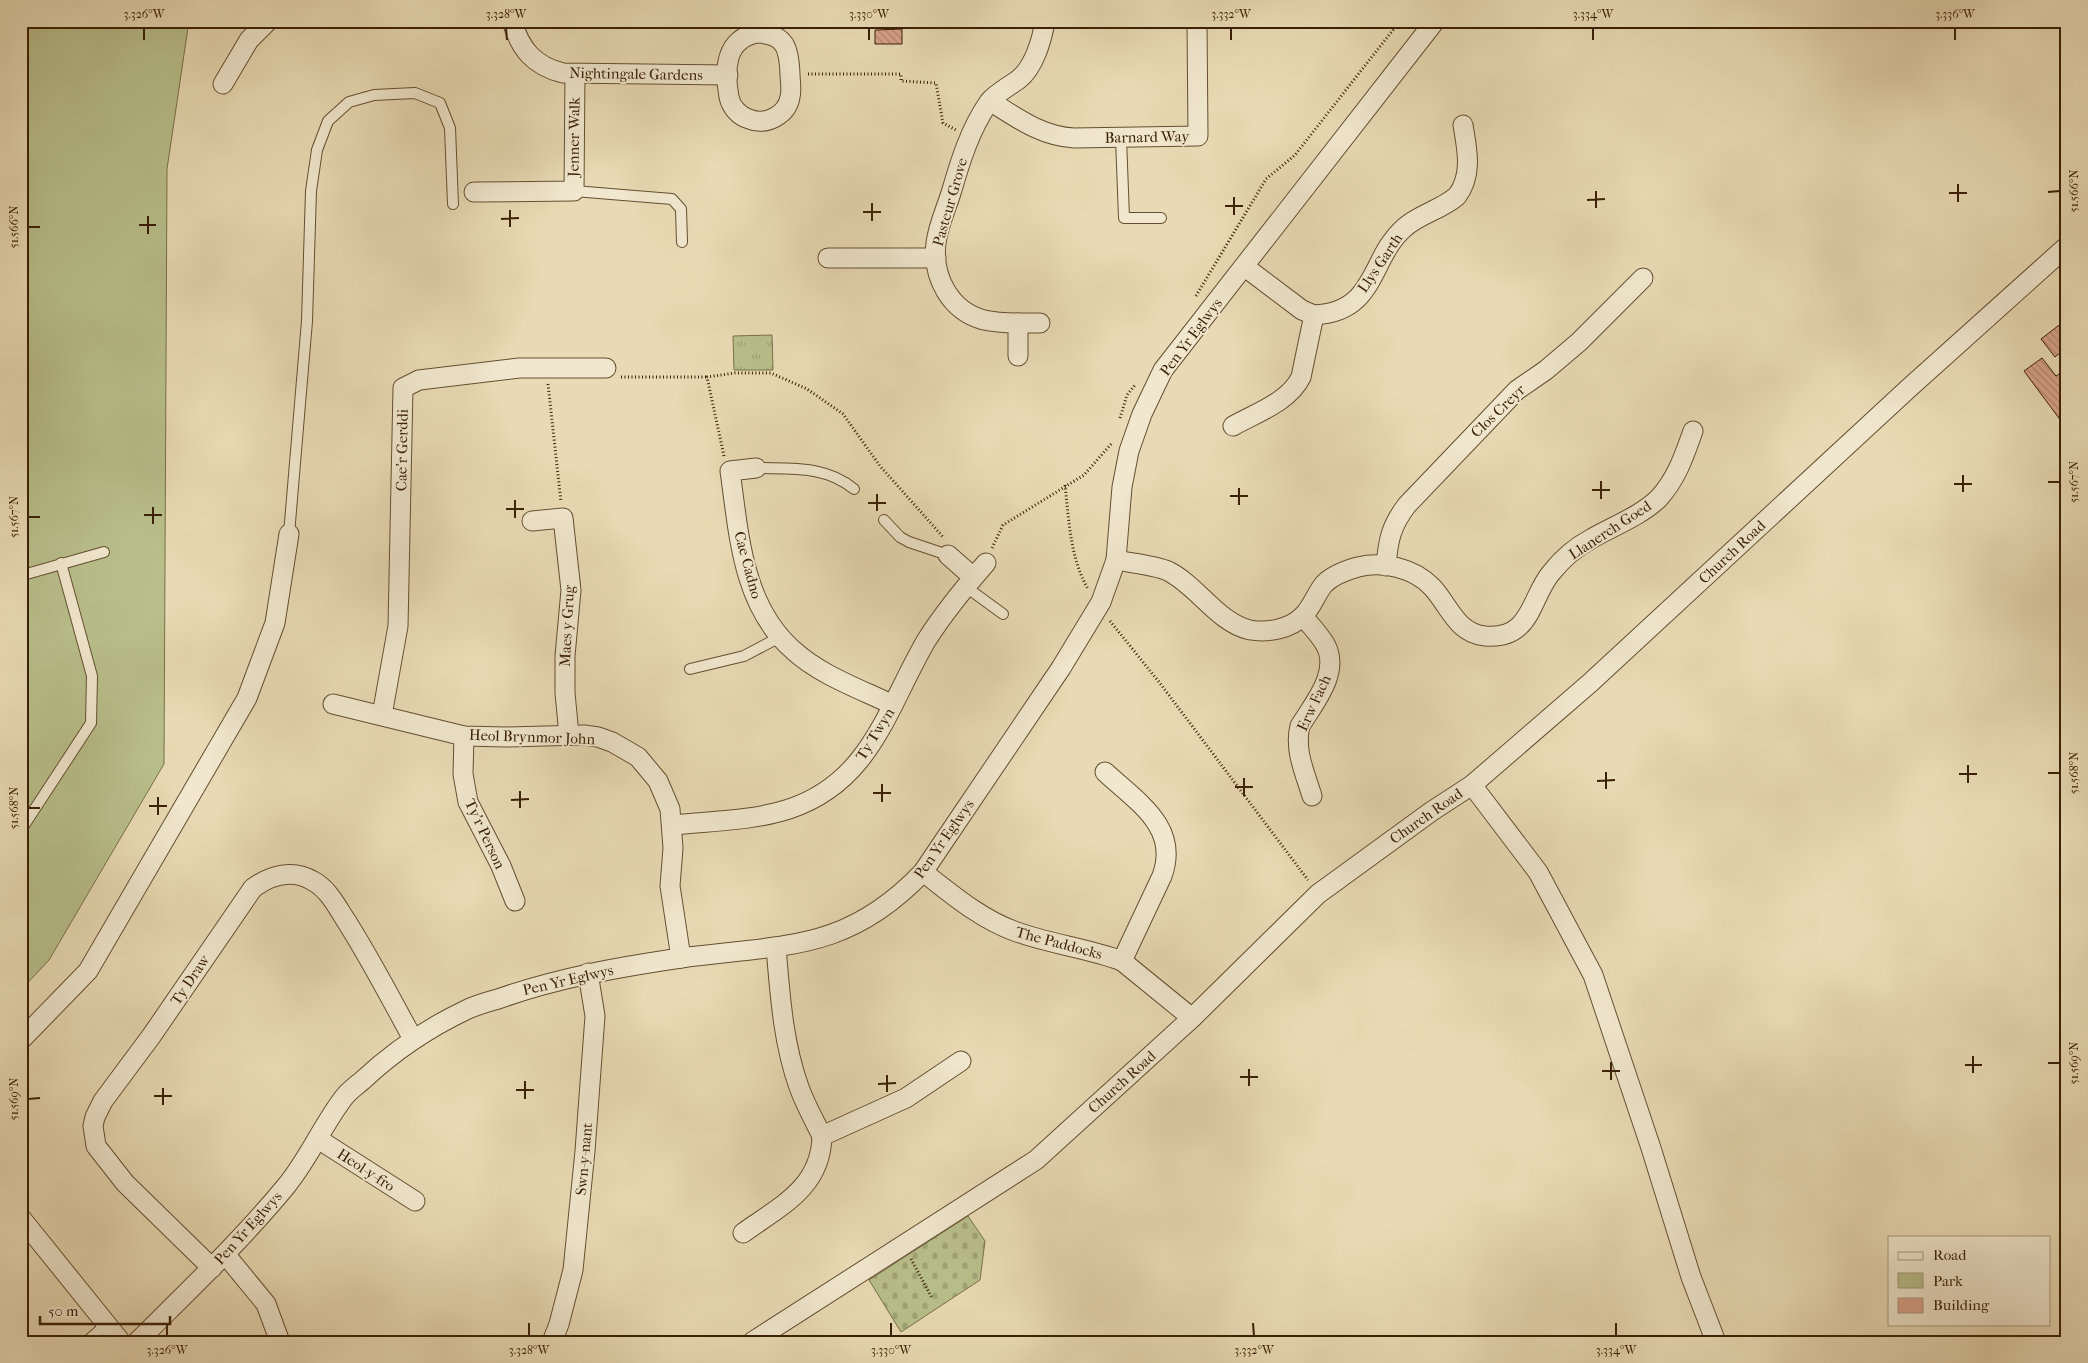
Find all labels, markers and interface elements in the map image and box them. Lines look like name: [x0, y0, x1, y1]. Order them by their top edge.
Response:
text: 3.326°W: [124, 7, 166, 21]
text: 3.328°W: [486, 7, 527, 21]
text: 3.330°W: [849, 7, 890, 21]
text: 3.332°W: [1211, 7, 1252, 21]
text: 3.334°W: [1573, 7, 1614, 21]
text: 3.336°W: [1935, 7, 1976, 21]
street label: Nightingale Gardens: [569, 64, 703, 84]
street label: Jenner Walk: [564, 97, 584, 178]
street label: Barnard Way: [1105, 127, 1190, 147]
street label: Pasteur Grove: [929, 155, 971, 248]
text: 51.566°N: [2067, 170, 2081, 212]
text: 51.566°N: [7, 206, 21, 248]
street label: Llys Garth: [1354, 230, 1407, 296]
street label: Pen Yr Eglwys: [1156, 294, 1226, 379]
street label: Clos Creyr: [1467, 380, 1529, 441]
street label: Cae'r Gerddi: [392, 408, 412, 491]
text: 51.567°N: [2067, 461, 2081, 503]
text: 51.567°N: [7, 496, 21, 538]
street label: Llanerch Goed: [1565, 496, 1655, 563]
street label: Church Road: [1695, 516, 1770, 587]
street label: Cae Cadno: [730, 529, 766, 601]
street label: Maes y Grug: [556, 584, 578, 667]
street label: Erw Fach: [1293, 672, 1335, 734]
street label: Ty Twyn: [852, 704, 898, 764]
street label: Heol Brynmor John: [469, 726, 596, 748]
text: 51.568°N: [2067, 752, 2081, 794]
street label: Church Road: [1386, 784, 1467, 848]
text: 51.568°N: [7, 787, 21, 829]
street label: Ty'r Person: [461, 796, 509, 872]
street label: Pen Yr Eglwys: [910, 796, 978, 882]
street label: The Paddocks: [1014, 923, 1105, 963]
street label: Ty Draw: [167, 951, 214, 1009]
street label: Pen Yr Eglwys: [521, 961, 616, 999]
text: 51.569°N: [2067, 1042, 2081, 1084]
street label: Church Road: [1084, 1046, 1160, 1117]
text: 51.569°N: [7, 1078, 21, 1120]
street label: Swn-y-nant: [572, 1121, 596, 1196]
street label: Heol-y-fro: [334, 1145, 399, 1196]
street label: Pen Yr Eglwys: [210, 1187, 286, 1268]
legend: [1888, 1236, 2050, 1326]
text: Road: [1933, 1246, 1967, 1264]
text: Park: [1933, 1272, 1963, 1290]
scale bar: [40, 1293, 170, 1325]
text: Building: [1933, 1296, 1990, 1314]
text: 50 m: [48, 1302, 79, 1320]
text: 3.326°W: [147, 1343, 189, 1357]
text: 3.328°W: [509, 1343, 550, 1357]
text: 3.330°W: [871, 1343, 912, 1357]
text: 3.332°W: [1234, 1343, 1275, 1357]
text: 3.334°W: [1596, 1343, 1637, 1357]

